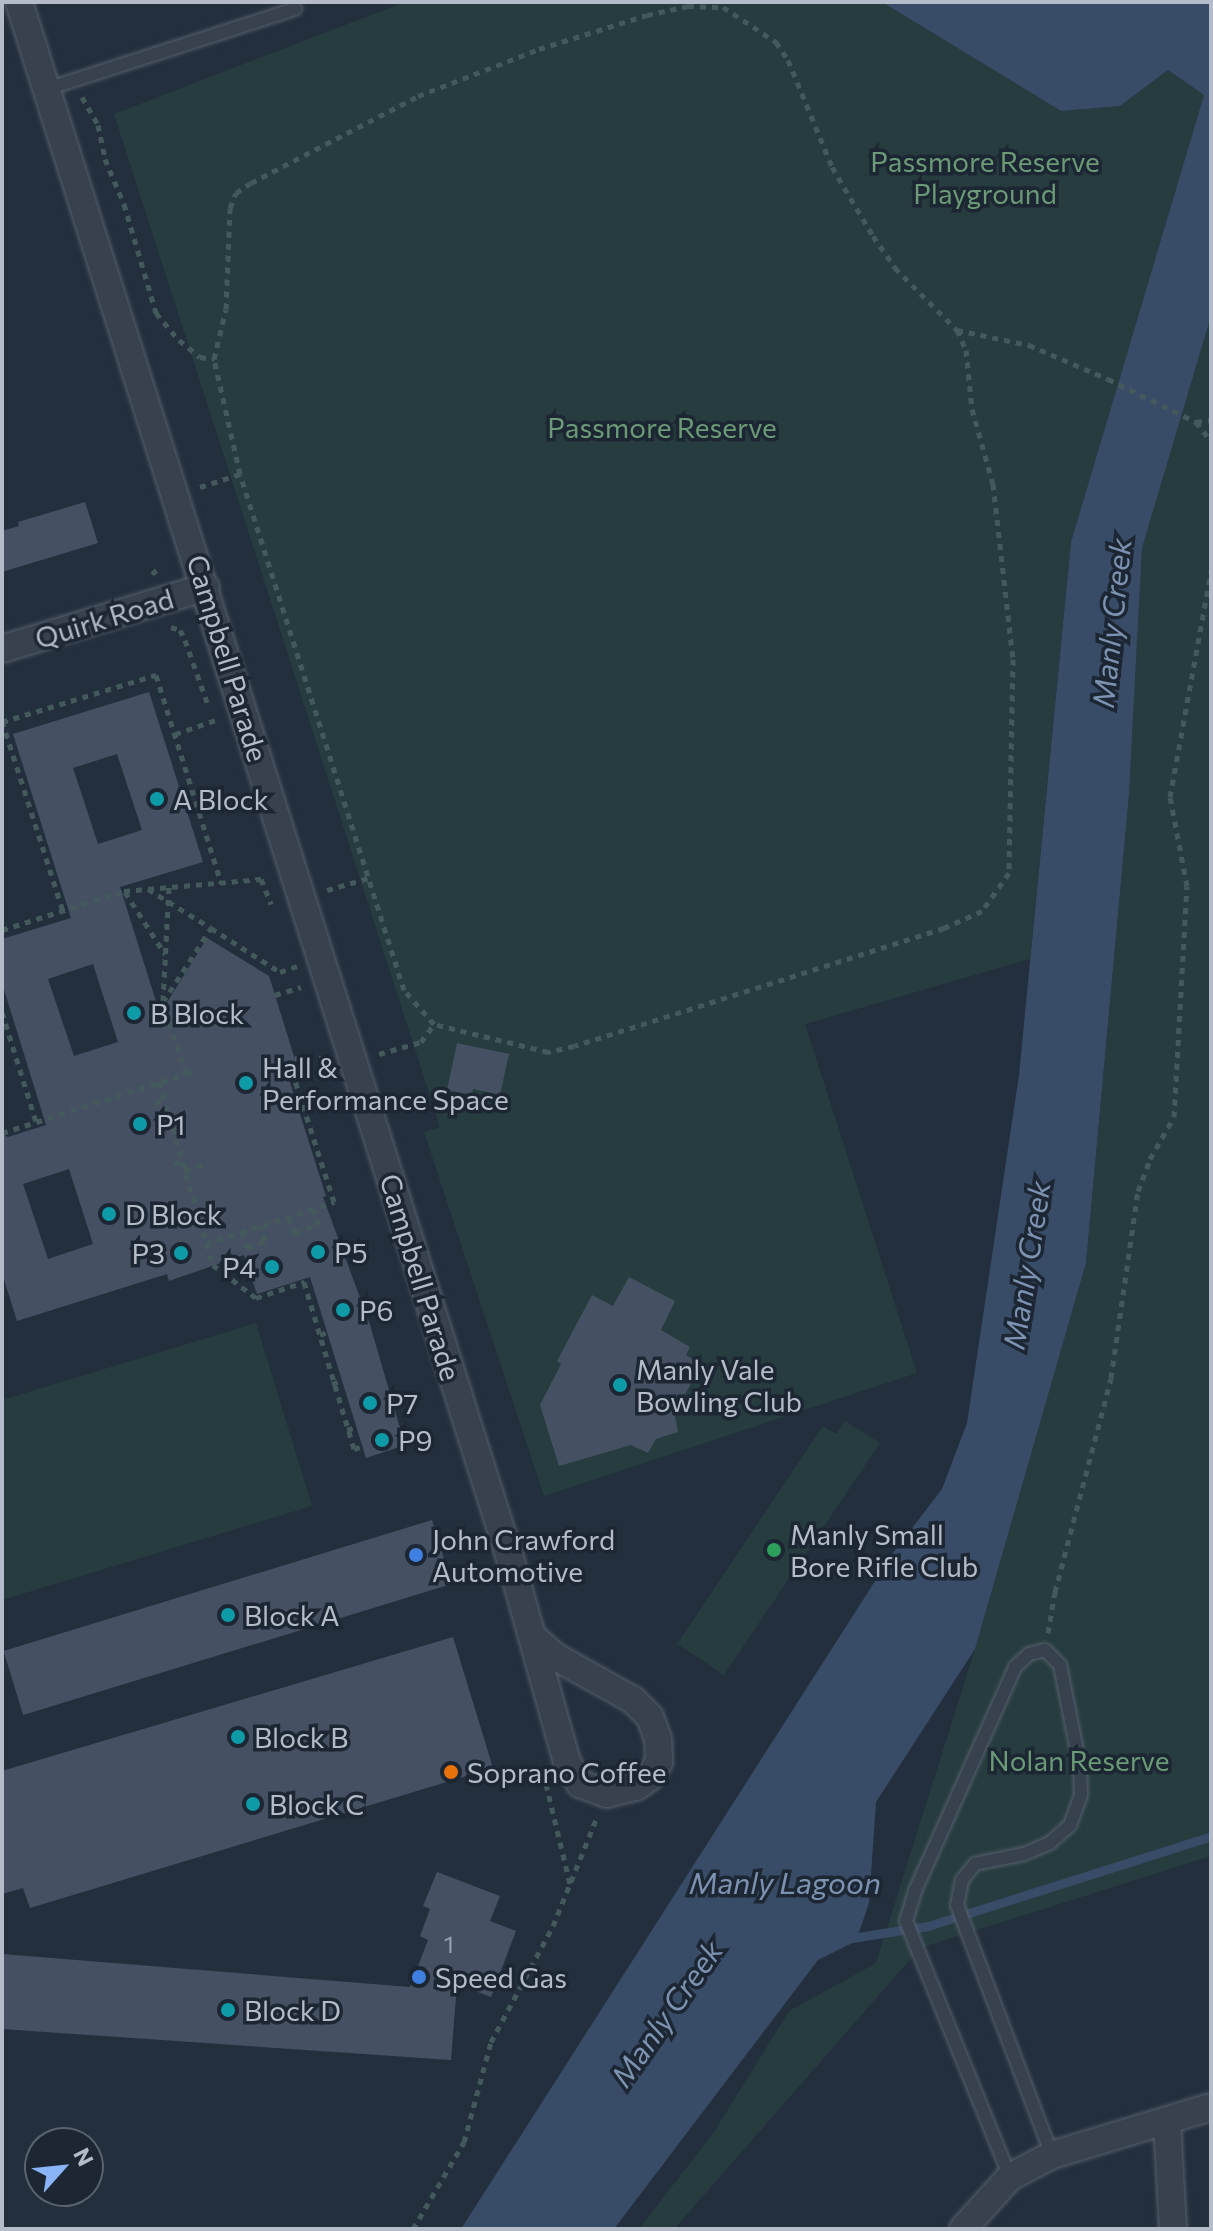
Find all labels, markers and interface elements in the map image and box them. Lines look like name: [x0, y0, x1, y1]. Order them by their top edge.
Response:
park label: Passmore Reserve Playground: [870, 144, 1100, 210]
park label: Passmore Reserve: [547, 410, 777, 444]
water label: Manly Creek: [1084, 537, 1138, 709]
street label: Campbell Parade: [181, 551, 275, 765]
street label: Quirk Road: [31, 581, 177, 655]
place label: A Block: [173, 782, 269, 816]
marker: A Block: [148, 790, 166, 808]
place label: B Block: [150, 996, 244, 1030]
marker: B Block: [125, 1004, 143, 1022]
place label: Hall & Performance Space: [262, 1050, 509, 1116]
marker: Hall & Performance Space: [237, 1074, 255, 1092]
place label: P1: [156, 1107, 186, 1141]
marker: P1: [131, 1115, 149, 1133]
street label: Campbell Parade: [374, 1170, 468, 1384]
water label: Manly Creek: [995, 1178, 1057, 1352]
place label: D Block: [125, 1197, 222, 1231]
marker: D Block: [100, 1205, 118, 1223]
place label: P5: [334, 1235, 368, 1269]
place label: P3: [131, 1236, 165, 1270]
marker: P5: [309, 1243, 327, 1261]
marker: P3: [172, 1244, 190, 1262]
place label: P4: [222, 1250, 256, 1284]
marker: P4: [263, 1258, 281, 1276]
place label: P6: [359, 1293, 394, 1327]
marker: P6: [334, 1301, 352, 1319]
place label: Manly Vale Bowling Club: [636, 1352, 802, 1418]
marker: Manly Vale Bowling Club: [611, 1376, 629, 1394]
place label: P7: [386, 1386, 418, 1420]
marker: P7: [361, 1394, 379, 1412]
place label: P9: [398, 1423, 433, 1457]
marker: P9: [373, 1431, 391, 1449]
place label: Manly Small Bore Rifle Club: [790, 1517, 978, 1583]
place label: John Crawford Automotive: [432, 1522, 615, 1588]
marker: Manly Small Bore Rifle Club: [765, 1541, 783, 1559]
marker: John Crawford Automotive: [407, 1546, 425, 1564]
place label: Block A: [244, 1598, 340, 1632]
marker: Block A: [219, 1606, 237, 1624]
place label: Block B: [254, 1720, 348, 1754]
marker: Block B: [229, 1728, 247, 1746]
park label: Nolan Reserve: [989, 1743, 1169, 1777]
place label: Soprano Coffee: [467, 1755, 666, 1789]
marker: Soprano Coffee: [442, 1763, 460, 1781]
place label: Block C: [269, 1787, 364, 1821]
marker: Block C: [244, 1795, 262, 1813]
water label: Manly Lagoon: [689, 1864, 881, 1900]
house number: 1: [444, 1930, 454, 1958]
water label: Manly Creek: [602, 1933, 730, 2093]
place label: Speed Gas: [435, 1960, 567, 1994]
marker: Speed Gas: [410, 1968, 428, 1986]
place label: Block D: [244, 1993, 341, 2027]
marker: Block D: [219, 2001, 237, 2019]
north arrow: [24, 2127, 104, 2207]
text: N: [68, 2143, 100, 2170]

